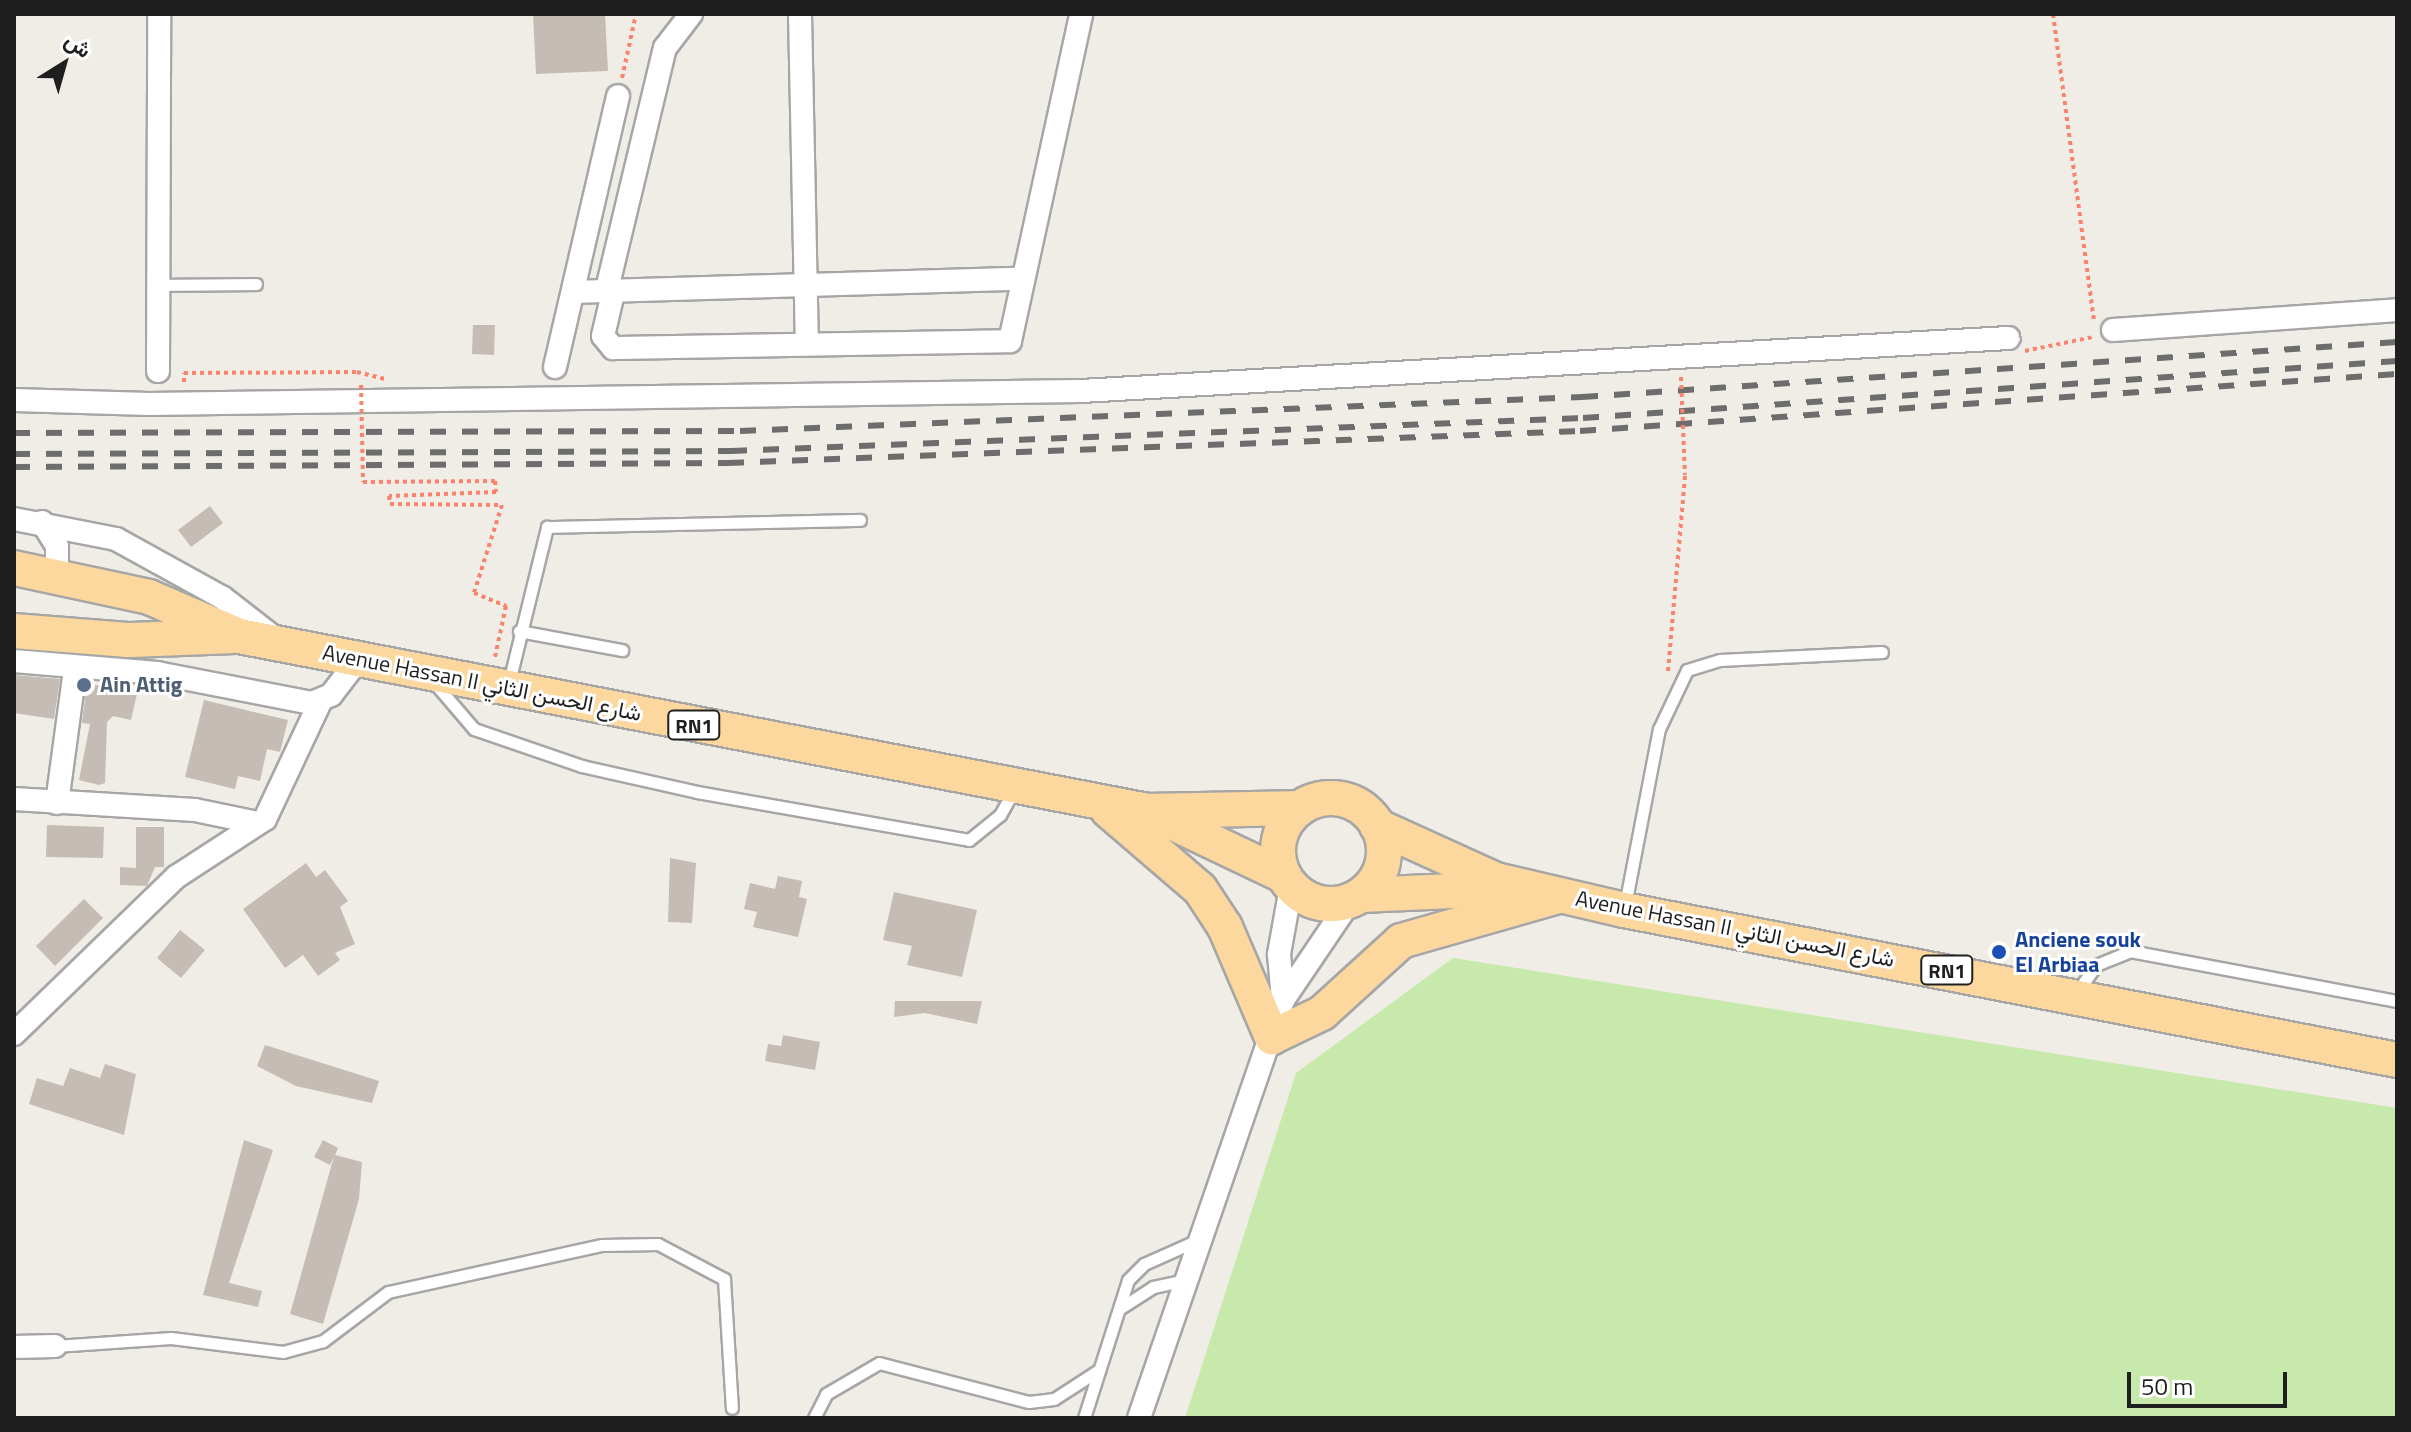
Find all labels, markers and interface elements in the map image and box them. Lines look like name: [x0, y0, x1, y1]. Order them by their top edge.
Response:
text: ش: [58, 23, 99, 66]
north arrow: [24, 24, 104, 104]
street label: Avenue Hassan II شارع الحسن الثاني: [320, 639, 644, 727]
place label: Ain Attig: [100, 672, 182, 698]
marker: Ain Attig: [75, 676, 93, 694]
road number: RN1: [666, 709, 722, 741]
street label: Avenue Hassan II شارع الحسن الثاني: [1573, 885, 1897, 973]
place label: Anciene souk El Arbiaa: [2015, 926, 2141, 978]
marker: Anciene souk El Arbiaa: [1990, 943, 2008, 961]
road number: RN1: [1919, 954, 1975, 986]
scale bar: [2131, 1356, 2291, 1406]
text: 50 m: [2141, 1368, 2193, 1404]

